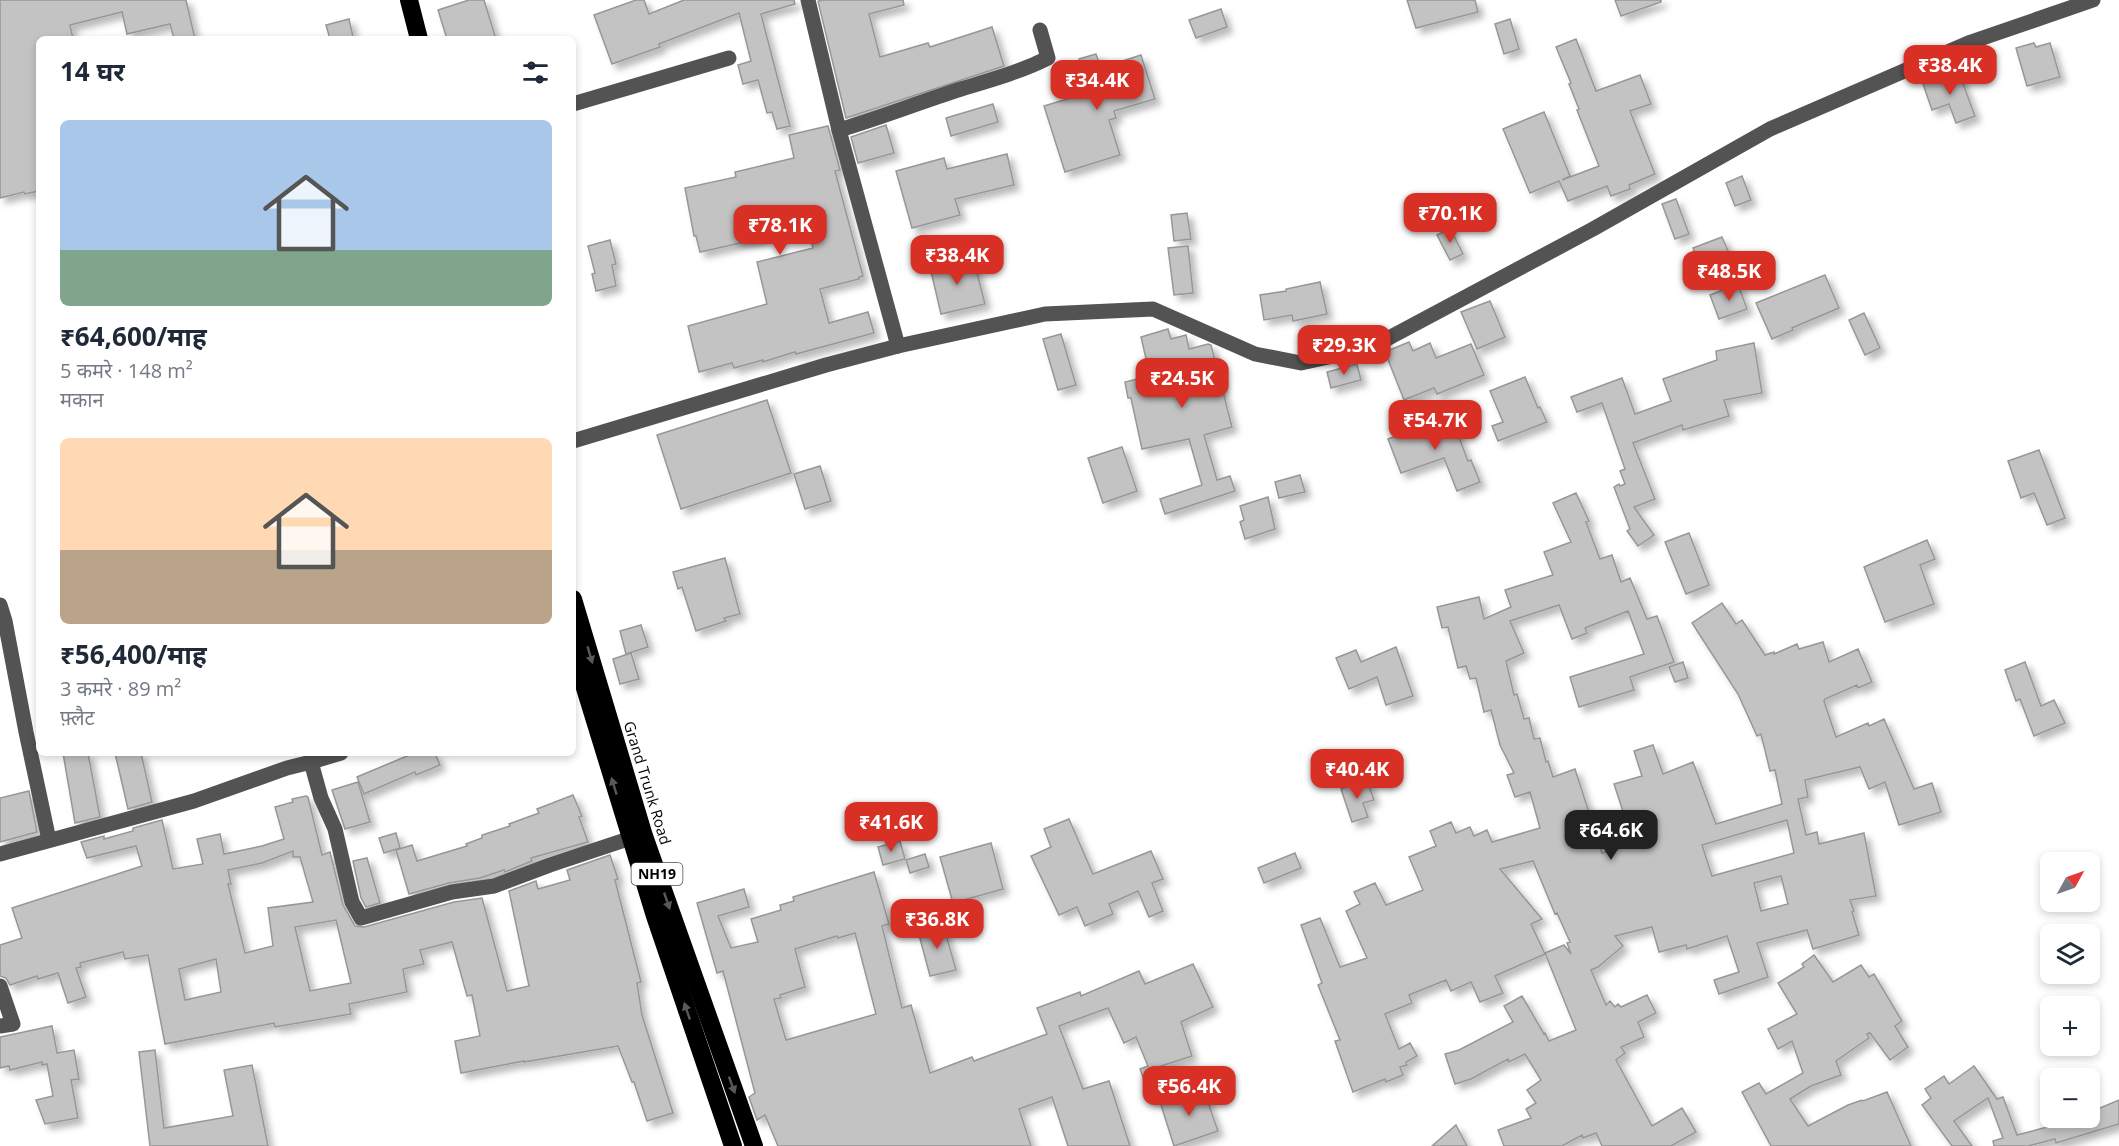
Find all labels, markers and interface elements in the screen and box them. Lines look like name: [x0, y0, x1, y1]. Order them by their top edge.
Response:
pin: ₹38.4K: [1901, 45, 1999, 96]
text: ₹38.4K: [1918, 51, 1982, 78]
text: 14 घर: [60, 53, 125, 89]
icon: filters: [519, 56, 552, 89]
pin: ₹34.4K: [1048, 60, 1146, 111]
text: ₹34.4K: [1065, 66, 1129, 93]
icon: home: [252, 159, 360, 267]
pin: ₹70.1K: [1401, 193, 1499, 244]
text: ₹70.1K: [1418, 199, 1482, 226]
pin: ₹78.1K: [731, 205, 829, 256]
text: ₹78.1K: [748, 211, 812, 238]
pin: ₹38.4K: [908, 235, 1006, 286]
text: ₹38.4K: [925, 241, 989, 268]
pin: ₹48.5K: [1680, 251, 1778, 302]
text: ₹48.5K: [1697, 257, 1761, 284]
text: ₹64,600/माह: [60, 318, 207, 354]
pin: ₹29.3K: [1295, 325, 1393, 376]
text: ₹29.3K: [1312, 331, 1376, 358]
text: 5 कमरे · 148 m²: [60, 357, 193, 384]
pin: ₹24.5K: [1133, 358, 1231, 409]
text: ₹24.5K: [1150, 364, 1214, 391]
text: मकान: [60, 386, 104, 413]
pin: ₹54.7K: [1386, 400, 1484, 451]
text: ₹54.7K: [1403, 406, 1467, 433]
icon: home: [252, 477, 360, 585]
text: ₹56,400/माह: [60, 636, 207, 672]
one-way arrow: [586, 646, 595, 664]
text: 3 कमरे · 89 m²: [60, 675, 181, 702]
text: फ़्लैट: [60, 704, 95, 731]
street label: Grand Trunk Road: [620, 719, 676, 847]
pin: ₹40.4K: [1308, 749, 1406, 800]
text: ₹40.4K: [1325, 755, 1389, 782]
one-way arrow: [609, 777, 618, 795]
pin: ₹41.6K: [842, 802, 940, 853]
text: ₹41.6K: [859, 808, 923, 835]
pin: ₹64.6K: [1562, 810, 1660, 861]
text: ₹64.6K: [1579, 816, 1643, 843]
north arrow: [2040, 852, 2100, 912]
map controls: [2040, 852, 2100, 1128]
road number: NH19: [632, 863, 682, 885]
one-way arrow: [662, 892, 672, 910]
pin: ₹36.8K: [888, 899, 986, 950]
text: ₹36.8K: [905, 905, 969, 932]
button: layers: [2040, 924, 2100, 984]
button: +: [2040, 996, 2100, 1056]
one-way arrow: [682, 1002, 692, 1020]
pin: ₹56.4K: [1140, 1066, 1238, 1117]
button: −: [2040, 1068, 2100, 1128]
text: ₹56.4K: [1157, 1072, 1221, 1099]
one-way arrow: [727, 1076, 737, 1094]

